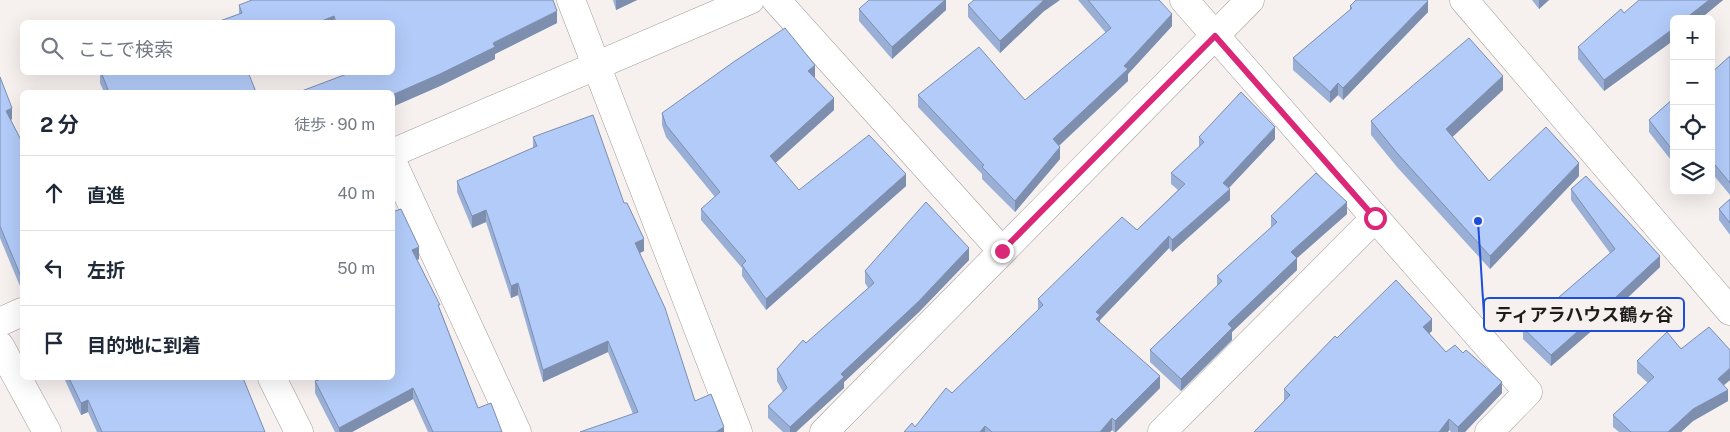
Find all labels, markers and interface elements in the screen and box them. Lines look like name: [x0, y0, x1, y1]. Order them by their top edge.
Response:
map controls: [1670, 15, 1715, 195]
button: +: [1670, 15, 1715, 60]
search box: [20, 20, 395, 75]
icon: search: [38, 34, 66, 62]
text: ここで検索: [78, 38, 173, 60]
button: −: [1670, 60, 1715, 105]
button: locate: [1670, 105, 1715, 150]
text: 2 分: [40, 112, 79, 137]
text: 徒歩 · 90 m: [294, 115, 375, 134]
button: layers: [1670, 150, 1715, 195]
icon: ahead: [40, 179, 68, 207]
text: 直進: [87, 184, 125, 206]
text: 40 m: [337, 184, 375, 203]
route start: [1364, 207, 1387, 230]
route end: [991, 240, 1014, 263]
icon: left: [40, 254, 68, 282]
text: 左折: [87, 259, 125, 281]
text: 50 m: [337, 259, 375, 278]
callout: ティアラハウス鶴ヶ谷: [1484, 298, 1684, 331]
text: ティアラハウス鶴ヶ谷: [1495, 304, 1673, 325]
icon: arrive: [40, 329, 68, 357]
text: 目的地に到着: [87, 334, 201, 356]

